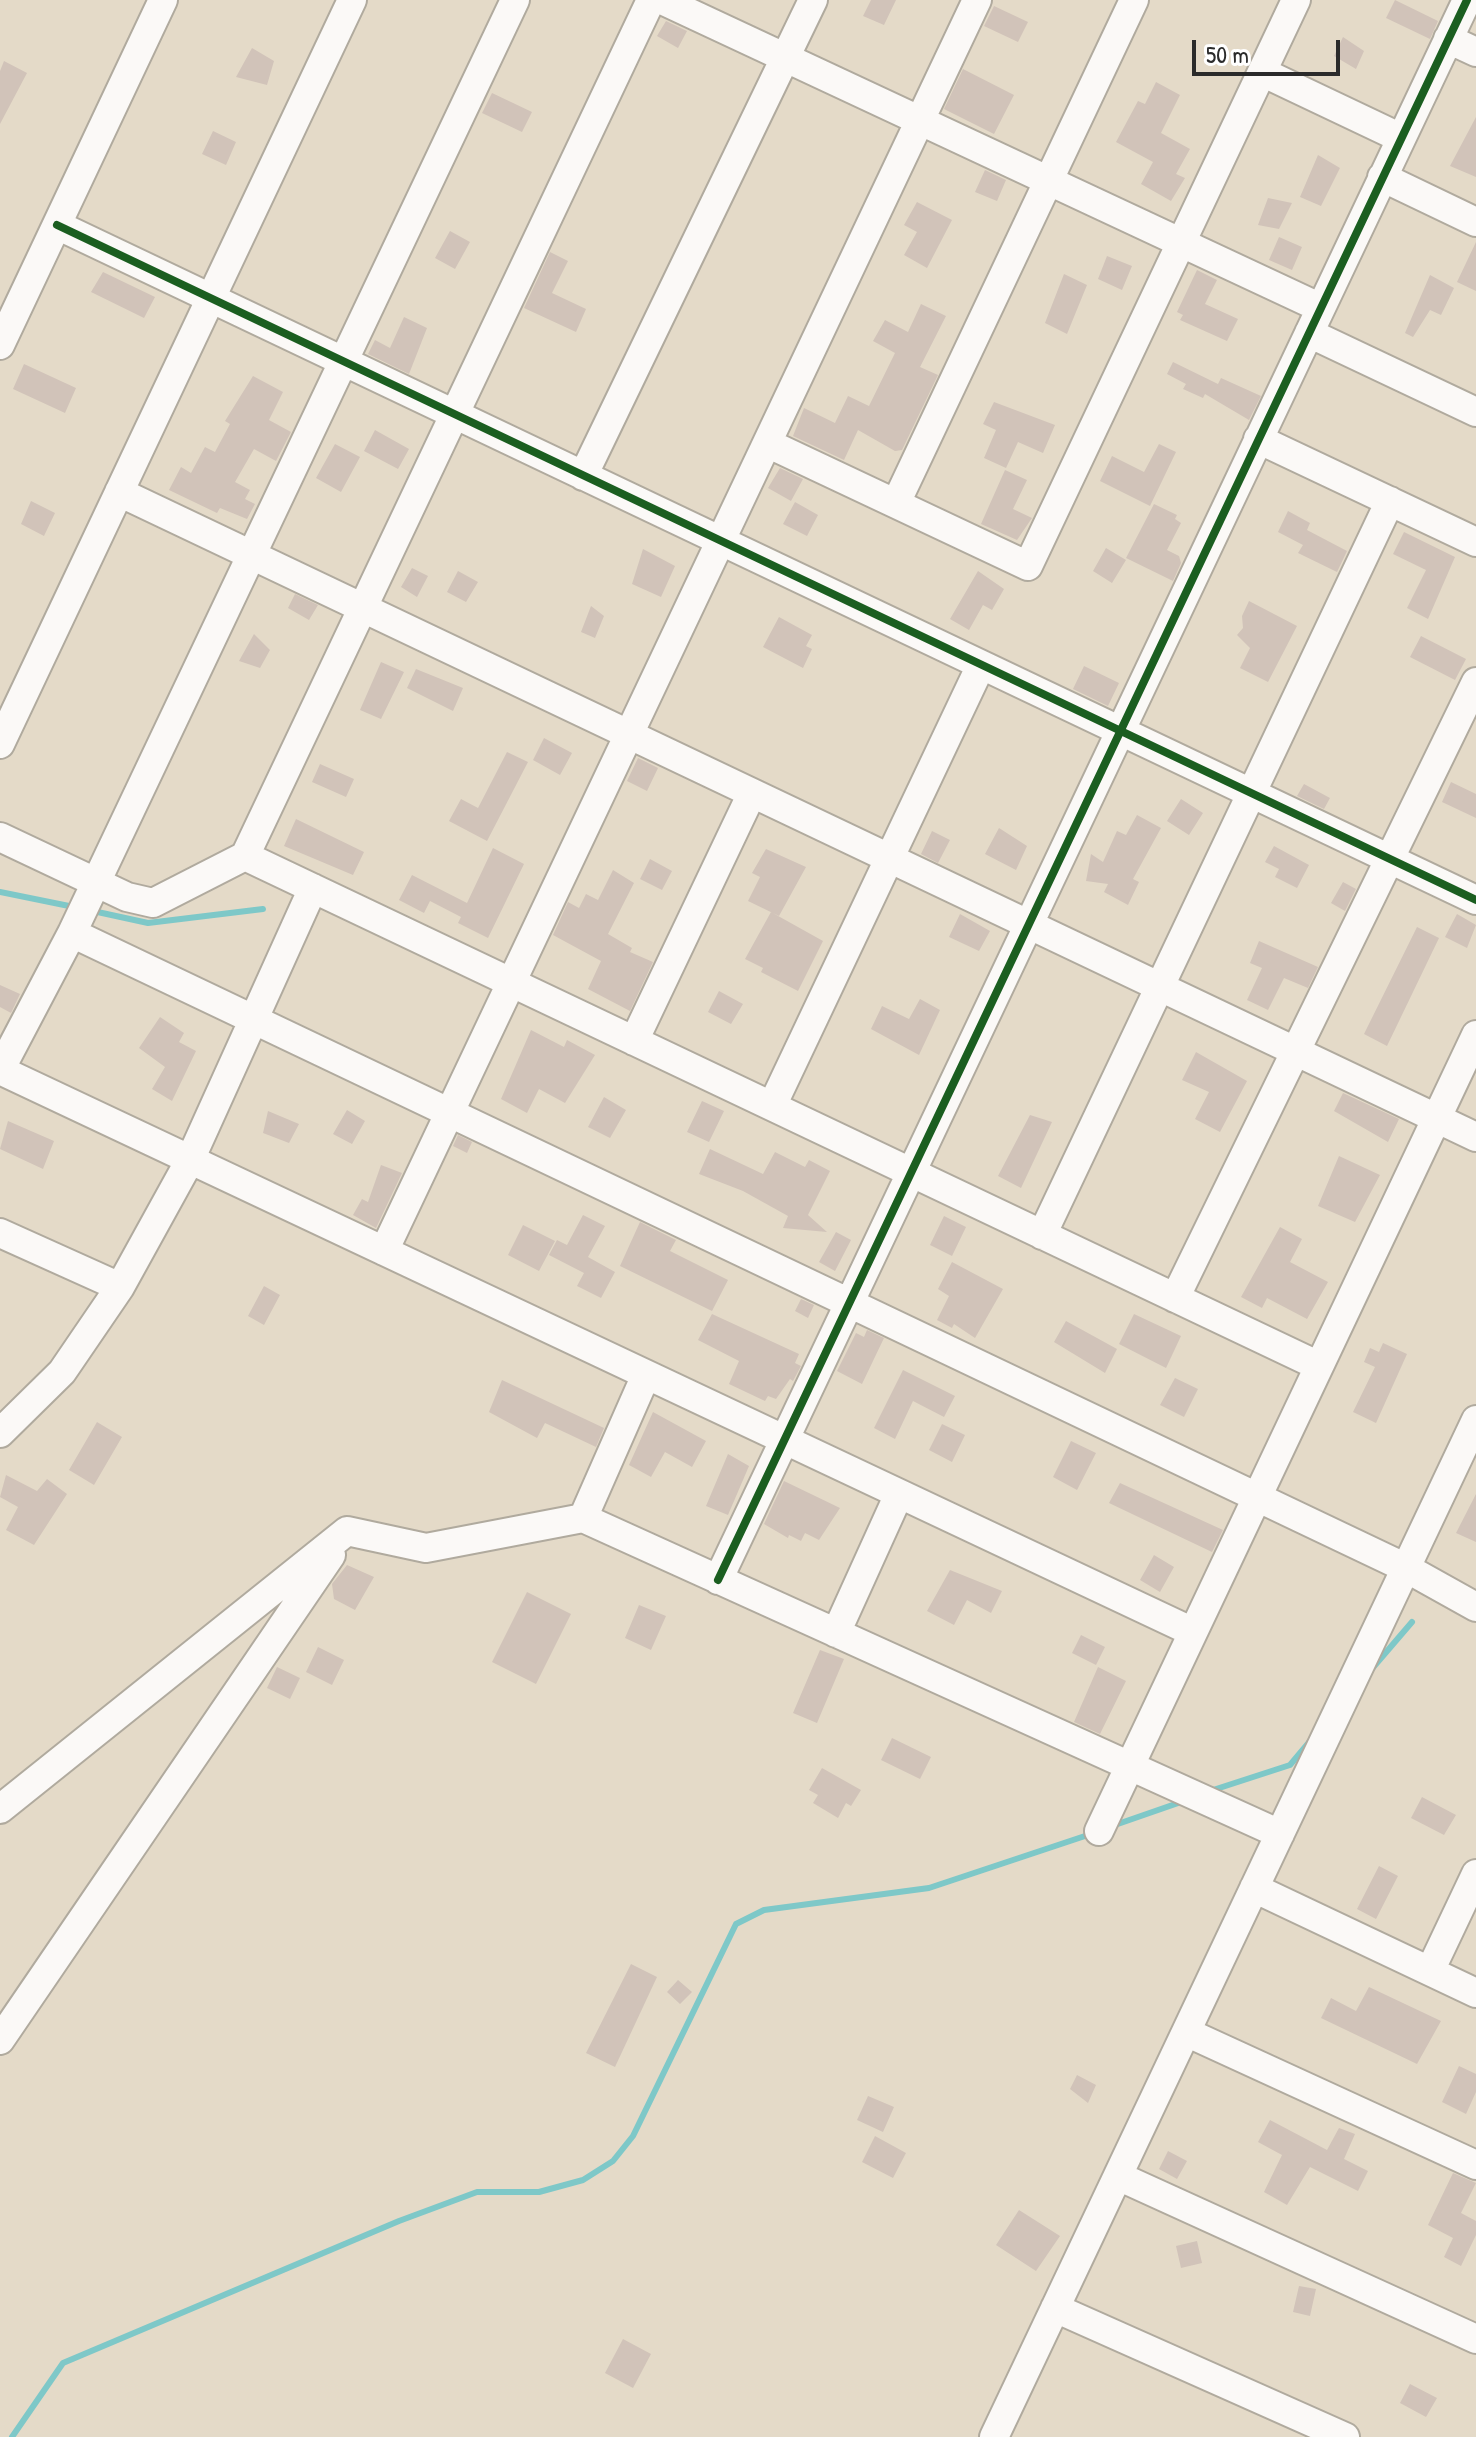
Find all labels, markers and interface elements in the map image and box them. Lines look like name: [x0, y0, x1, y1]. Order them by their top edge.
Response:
scale bar: [1196, 24, 1344, 74]
text: 50 m: [1206, 38, 1249, 70]

